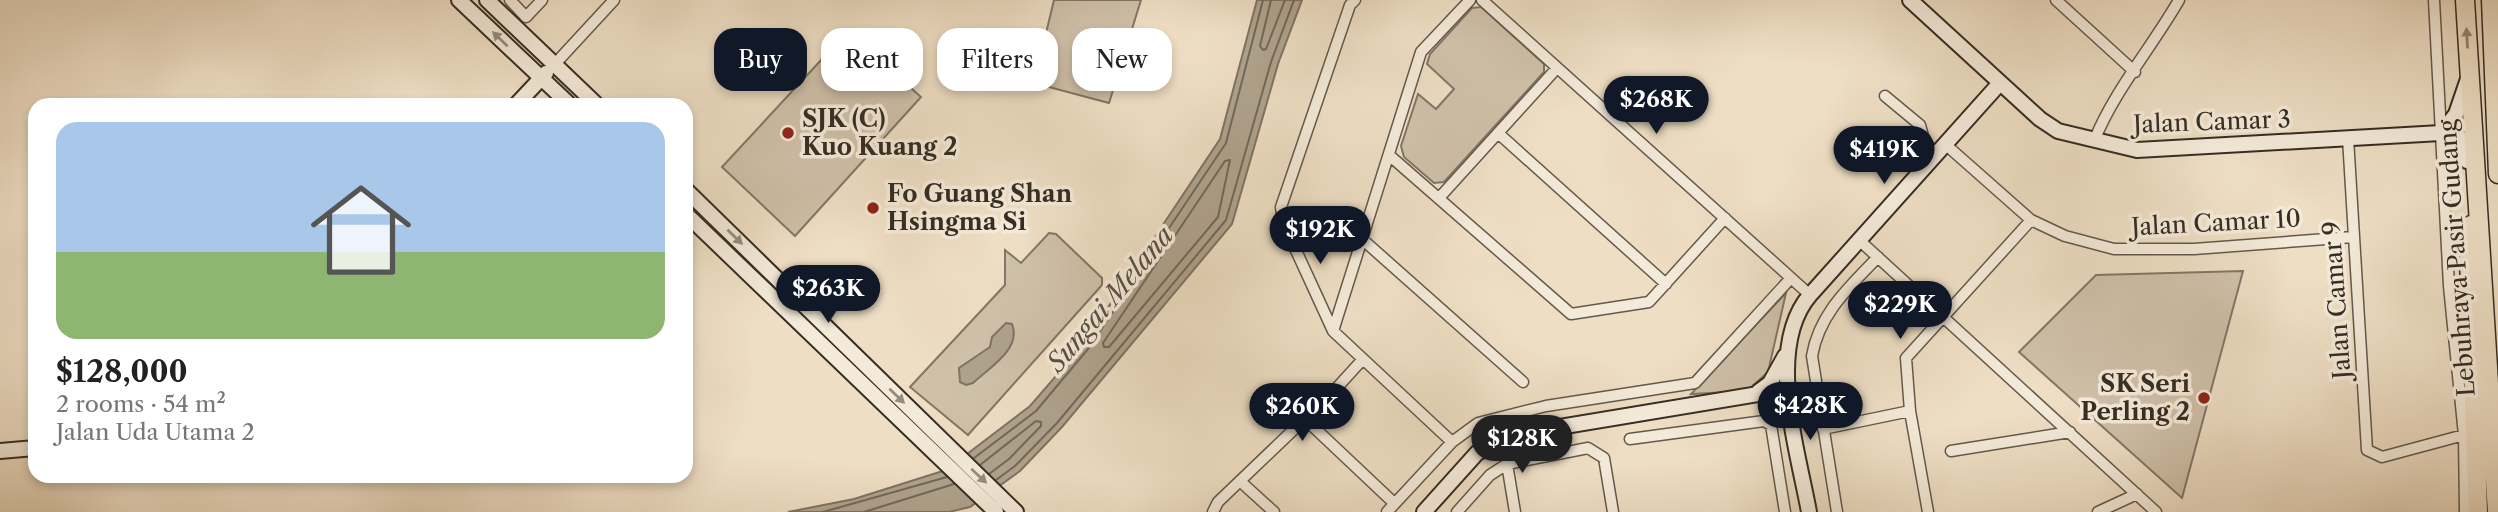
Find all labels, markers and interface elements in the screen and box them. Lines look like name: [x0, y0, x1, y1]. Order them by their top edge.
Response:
one-way arrow: [2461, 27, 2472, 49]
chip: Buy: [714, 28, 807, 91]
chip: Rent: [821, 28, 923, 91]
chip: Filters: [937, 28, 1058, 91]
chip: New: [1072, 28, 1172, 91]
one-way arrow: [492, 31, 509, 48]
pin: $268K: [1607, 76, 1705, 136]
text: $268K: [1620, 85, 1692, 113]
place label: SJK (C) Kuo Kuang 2: [802, 104, 957, 161]
street label: Jalan Camar 3: [2129, 104, 2291, 139]
street label: Lebuhraya Pasir Gudang: [2432, 118, 2481, 398]
marker: SJK (C) Kuo Kuang 2: [780, 125, 796, 141]
pin: $419K: [1835, 127, 1933, 186]
text: $419K: [1850, 135, 1918, 163]
icon: home: [298, 167, 424, 293]
place label: Fo Guang Shan Hsingma Si: [887, 179, 1073, 236]
marker: Fo Guang Shan Hsingma Si: [865, 200, 881, 216]
street label: Jalan Camar 10: [2127, 204, 2301, 242]
pin: $192K: [1271, 206, 1369, 266]
text: $192K: [1286, 215, 1354, 243]
water label: Sungai Melana: [1039, 219, 1180, 380]
street label: Jalan Camar 9: [2317, 220, 2357, 384]
one-way arrow: [727, 229, 743, 245]
pin: $263K: [779, 266, 877, 325]
text: $263K: [792, 274, 864, 302]
pin: $229K: [1851, 282, 1949, 341]
text: $229K: [1864, 290, 1936, 318]
text: $128,000: [56, 353, 188, 390]
place label: SK Seri Perling 2: [2081, 369, 2190, 426]
pin: $428K: [1761, 382, 1859, 442]
pin: $260K: [1253, 384, 1351, 443]
one-way arrow: [889, 388, 906, 405]
text: 2 rooms · 54 m²: [56, 390, 226, 418]
marker: SK Seri Perling 2: [2196, 390, 2212, 406]
text: $428K: [1774, 391, 1846, 419]
text: $260K: [1265, 392, 1339, 420]
pin: $128K: [1473, 416, 1571, 475]
text: Jalan Uda Utama 2: [56, 418, 255, 446]
text: $128K: [1487, 424, 1557, 452]
one-way arrow: [970, 467, 987, 483]

